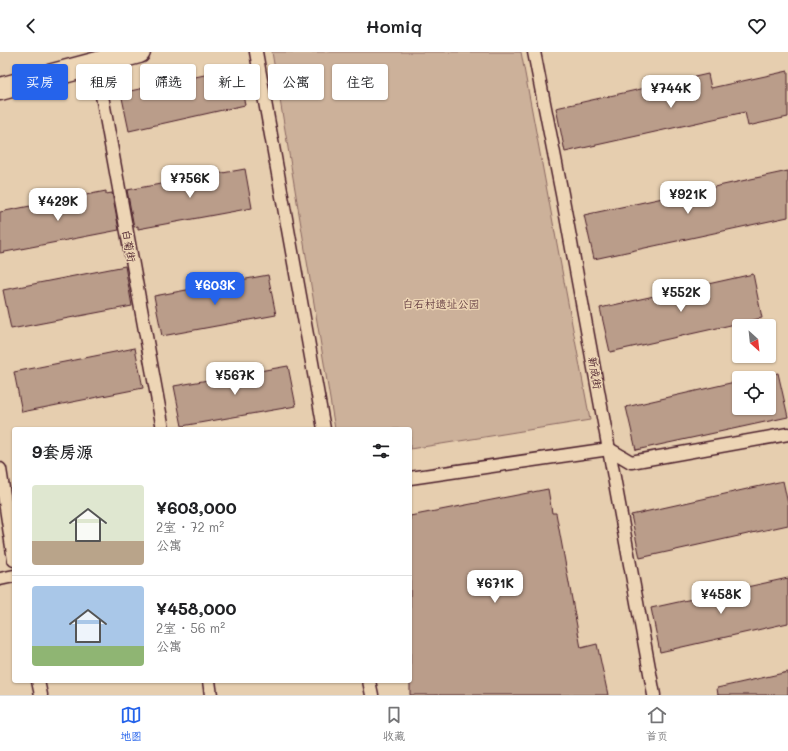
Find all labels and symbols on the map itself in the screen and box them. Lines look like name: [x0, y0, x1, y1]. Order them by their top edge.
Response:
pin: ¥744K: [643, 75, 699, 109]
pin: ¥756K: [162, 165, 218, 199]
pin: ¥921K: [660, 181, 716, 215]
pin: ¥429K: [30, 188, 86, 222]
street label: 白菊街: [119, 228, 140, 264]
pin: ¥603K: [187, 272, 243, 306]
pin: ¥552K: [653, 279, 709, 313]
park label: 白石村遗址公园: [403, 296, 480, 311]
north arrow: [732, 319, 776, 363]
street label: 新成街: [585, 355, 606, 391]
pin: ¥567K: [207, 362, 263, 396]
pin: ¥671K: [467, 570, 523, 604]
pin: ¥458K: [693, 581, 749, 615]

